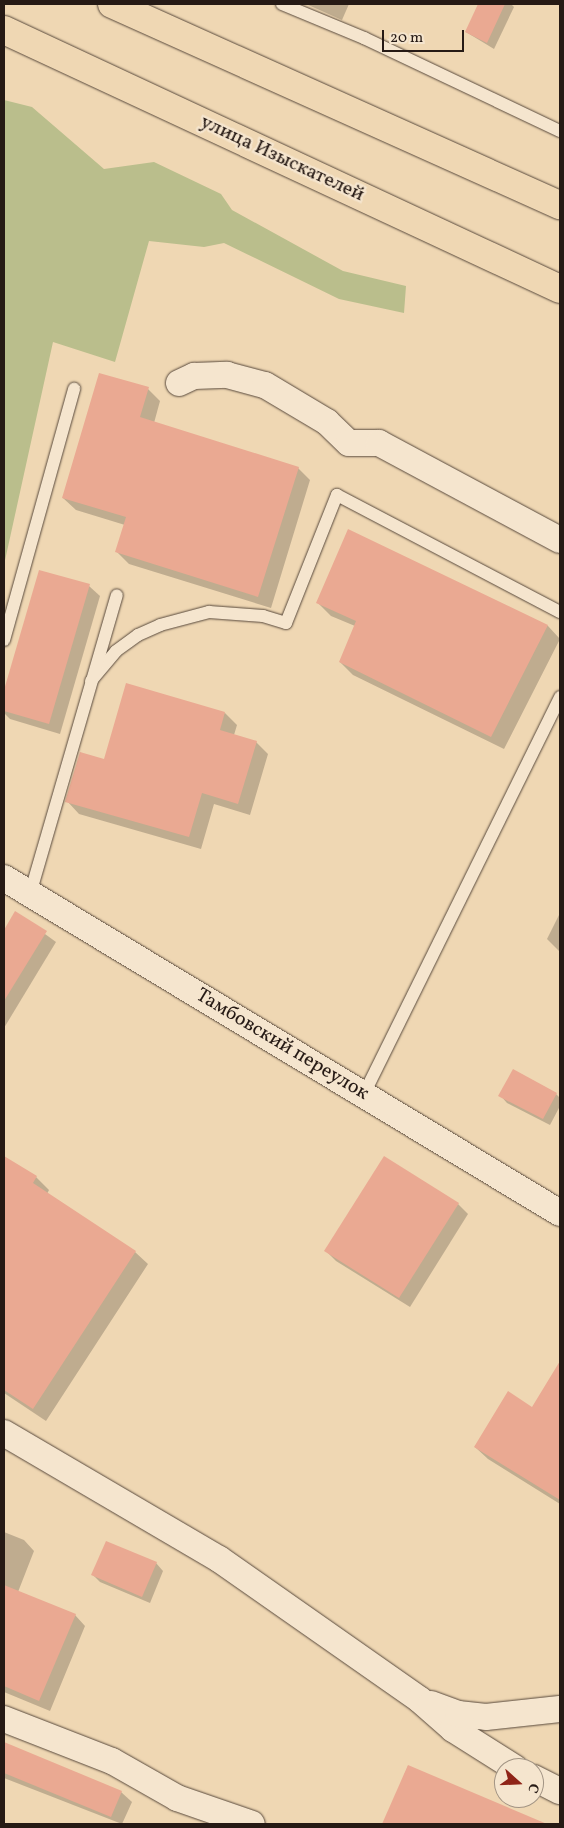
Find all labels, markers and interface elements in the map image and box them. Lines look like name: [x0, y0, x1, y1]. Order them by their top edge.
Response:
scale bar: [384, 20, 466, 52]
text: 20 m: [390, 28, 423, 49]
street label: улица Изыскателей: [196, 110, 368, 208]
street label: Тамбовский переулок: [191, 984, 373, 1106]
north arrow: [494, 1758, 544, 1808]
text: С: [522, 1780, 543, 1795]

